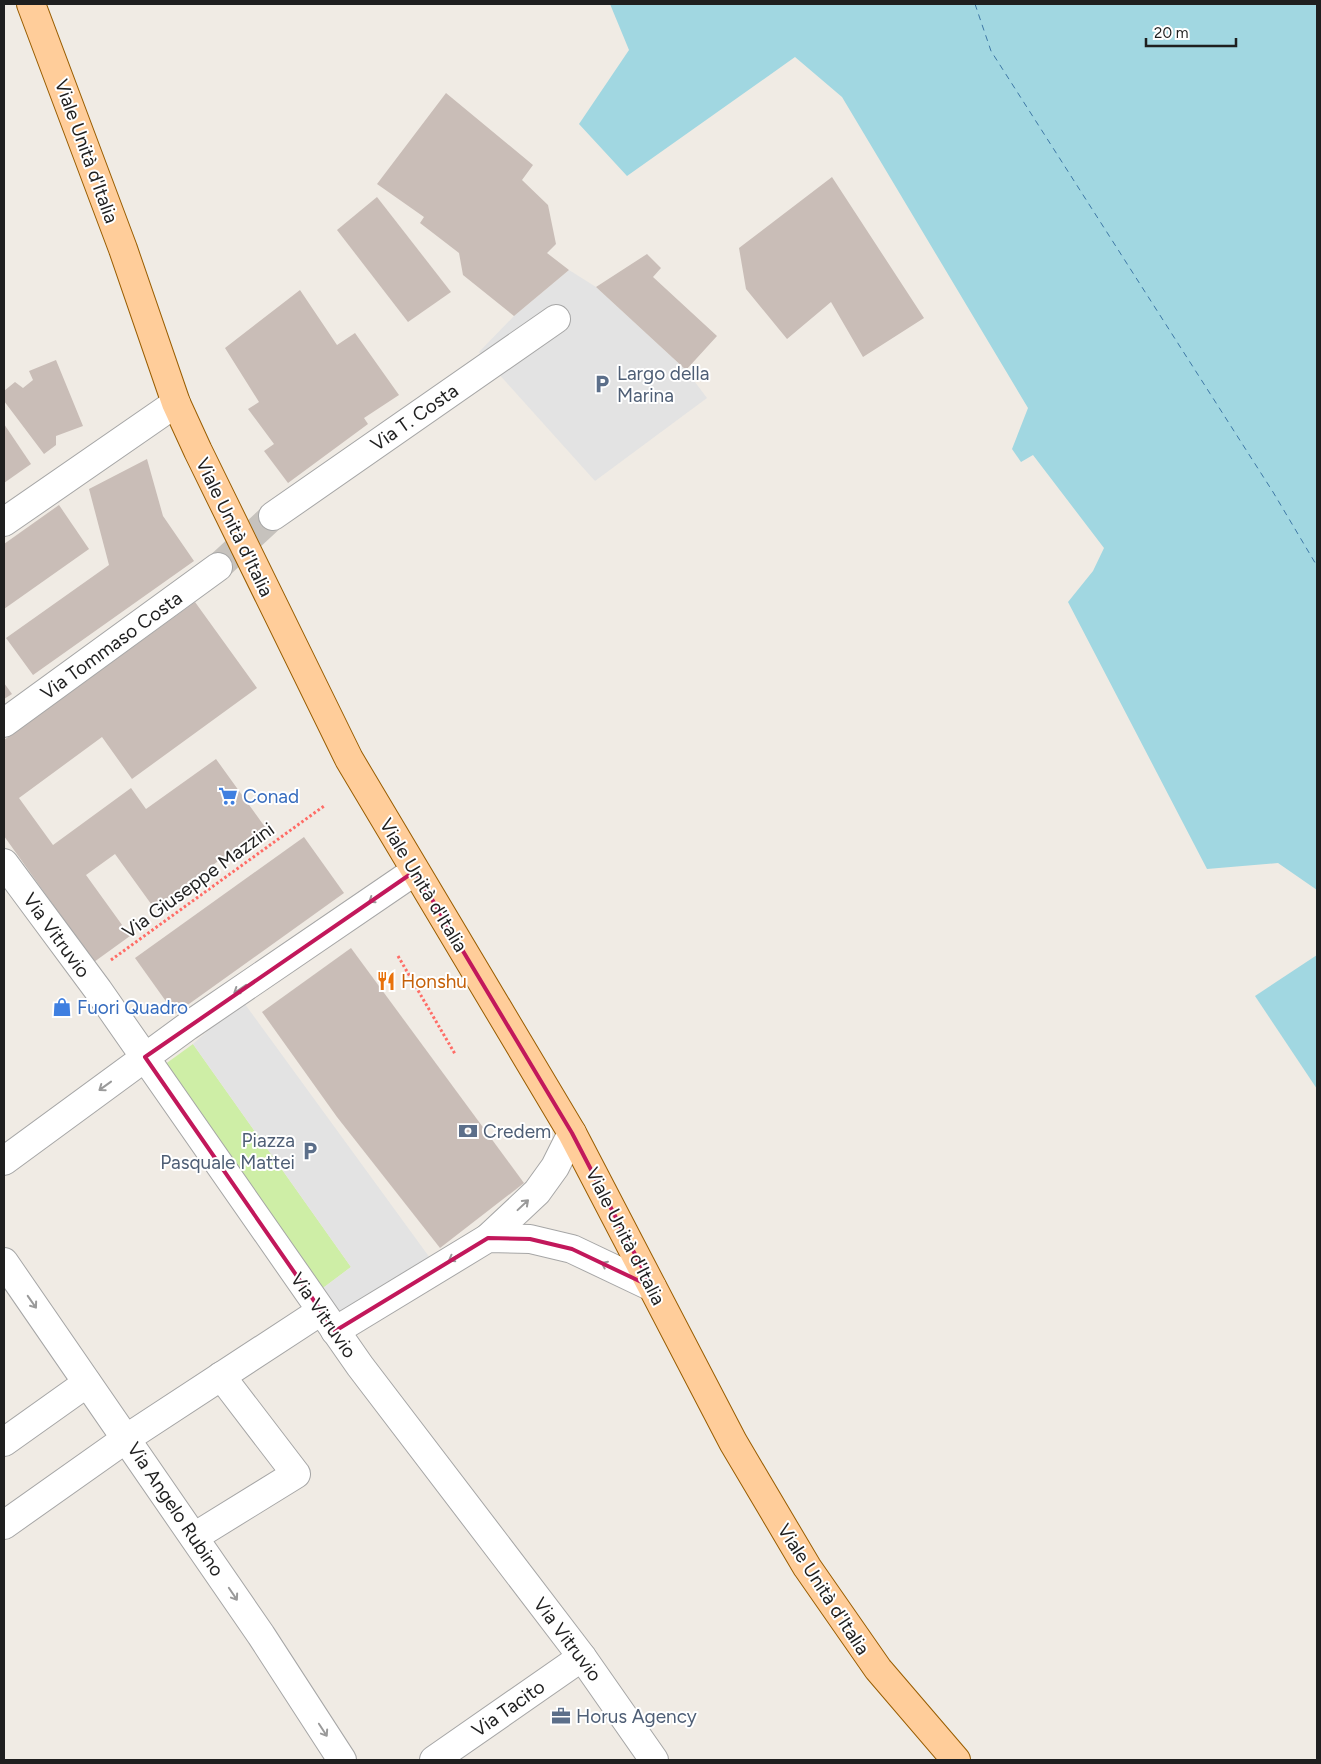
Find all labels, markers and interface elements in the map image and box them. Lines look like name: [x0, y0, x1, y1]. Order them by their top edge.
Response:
scale bar: [1146, 15, 1236, 47]
text: 20 m: [1154, 24, 1188, 42]
street label: Viale Unità d'Italia: [50, 76, 123, 226]
place label: Largo della Marina: [617, 362, 709, 407]
parking icon: Largo della Marina: [591, 373, 613, 395]
street label: Via T. Costa: [366, 379, 462, 456]
street label: Viale Unità d'Italia: [191, 454, 278, 600]
street label: Via Tommaso Costa: [36, 586, 187, 704]
supermarket icon: Conad: [217, 785, 239, 807]
place label: Conad: [243, 785, 299, 808]
street label: Viale Unità d'Italia: [375, 814, 472, 956]
street label: Via Giuseppe Mazzini: [118, 818, 279, 943]
street label: Via Vitruvio: [18, 888, 95, 982]
one-way arrow: [368, 893, 382, 903]
restaurant icon: Honshu: [375, 970, 397, 992]
place label: Honshu: [401, 970, 467, 993]
one-way arrow: [233, 984, 247, 994]
shop icon: Fuori Quadro: [51, 996, 73, 1018]
place label: Fuori Quadro: [77, 996, 188, 1019]
one-way arrow: [98, 1081, 112, 1091]
bank icon: Credem: [457, 1120, 479, 1142]
place label: Credem: [483, 1120, 551, 1143]
place label: Piazza Pasquale Mattei: [160, 1129, 295, 1174]
parking icon: Piazza Pasquale Mattei: [299, 1140, 321, 1162]
street label: Viale Unità d'Italia: [581, 1163, 670, 1309]
one-way arrow: [517, 1199, 530, 1211]
one-way arrow: [449, 1253, 463, 1263]
one-way arrow: [600, 1261, 615, 1271]
street label: Via Vitruvio: [286, 1268, 361, 1362]
one-way arrow: [27, 1295, 37, 1309]
street label: Via Angelo Rubino: [122, 1438, 229, 1581]
street label: Viale Unità d'Italia: [773, 1519, 875, 1659]
one-way arrow: [228, 1587, 238, 1601]
street label: Via Vitruvio: [529, 1593, 607, 1686]
street label: Via Tacito: [467, 1675, 549, 1742]
office icon: Horus Agency: [550, 1705, 572, 1727]
place label: Horus Agency: [576, 1705, 697, 1728]
one-way arrow: [318, 1722, 328, 1736]

